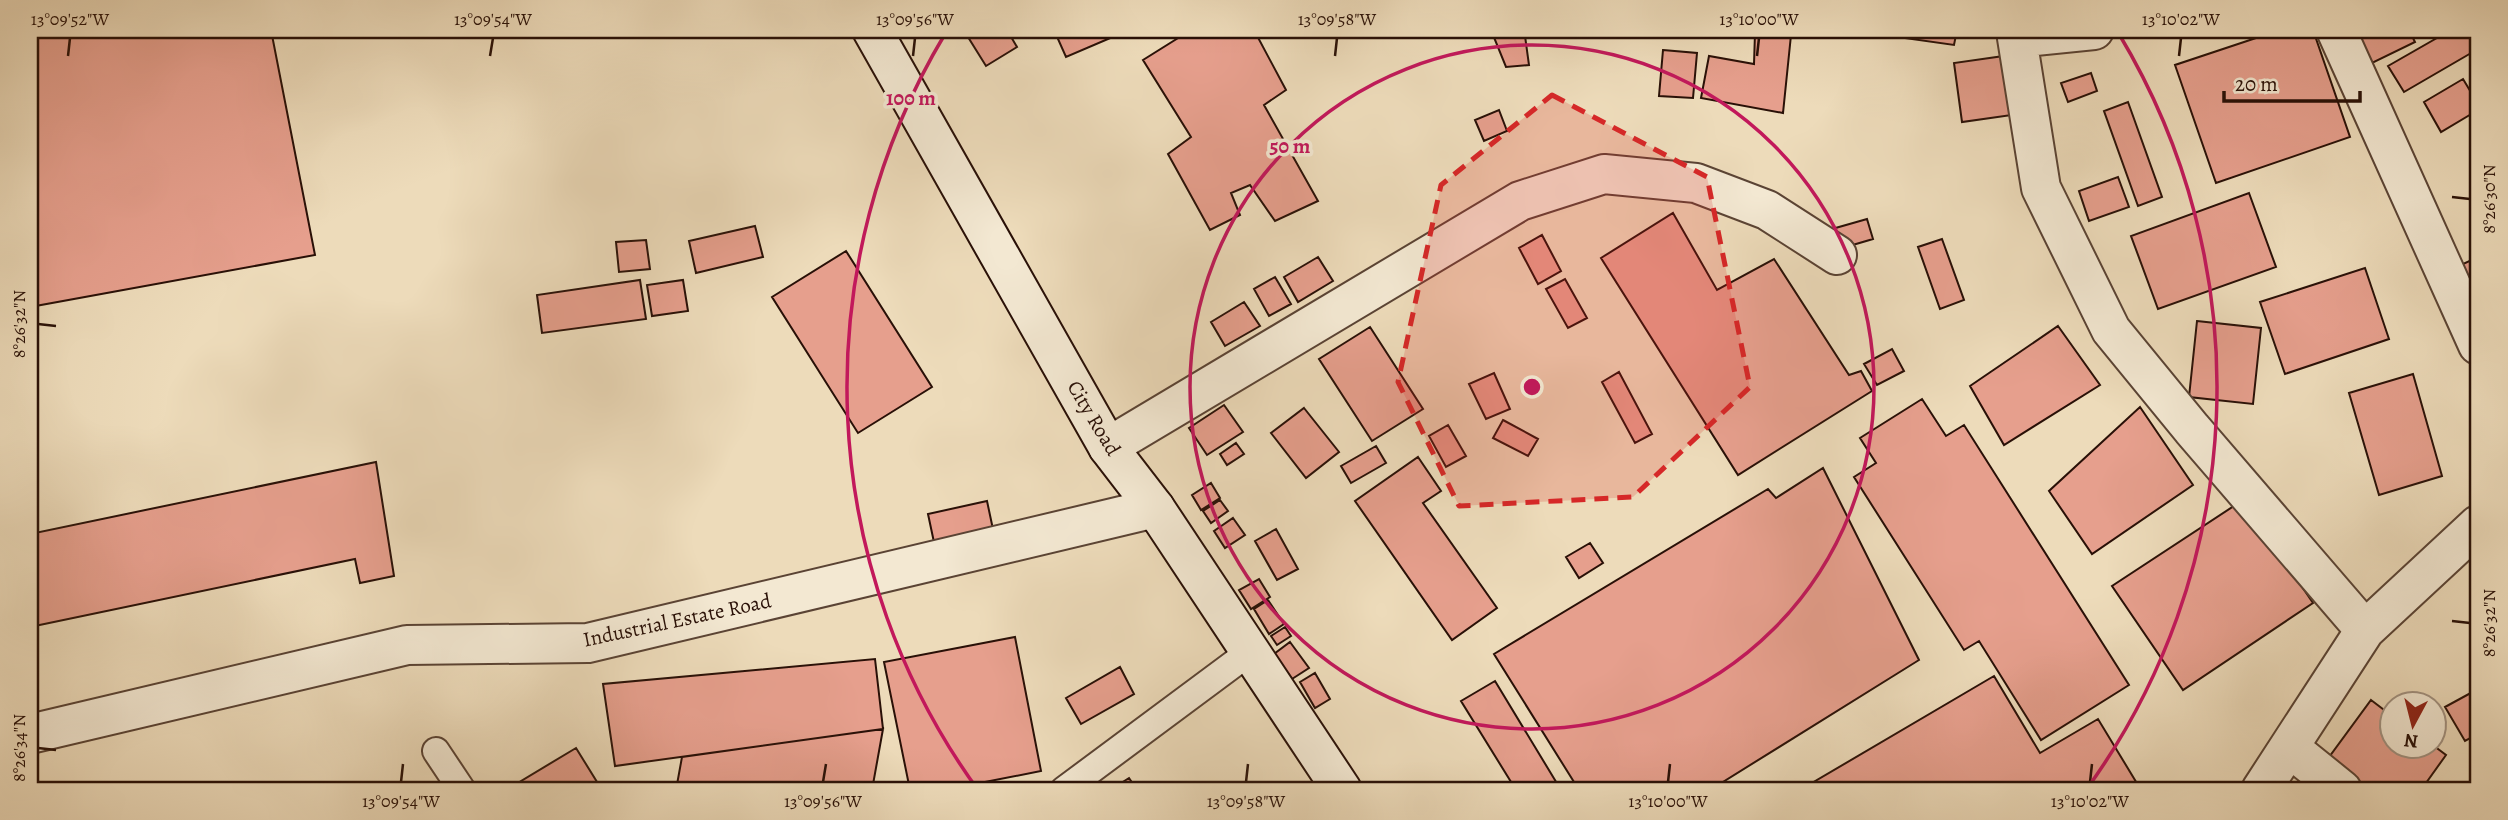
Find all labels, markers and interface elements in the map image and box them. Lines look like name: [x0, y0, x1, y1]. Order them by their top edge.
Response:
text: 13°09'52"W: [31, 7, 109, 31]
text: 13°09'54"W: [454, 7, 532, 31]
text: 13°09'56"W: [876, 7, 954, 31]
text: 13°09'58"W: [1298, 7, 1377, 31]
text: 13°10'00"W: [1719, 7, 1799, 31]
text: 13°10'02"W: [2142, 7, 2220, 31]
scale bar: [2224, 60, 2361, 104]
text: 20 m: [2235, 70, 2278, 98]
text: 100 m: [886, 84, 936, 112]
text: 50 m: [1270, 132, 1311, 160]
text: 8°26'30"N: [2477, 164, 2501, 234]
text: 8°26'32"N: [7, 290, 31, 358]
street label: City Road: [1061, 375, 1128, 461]
centre of rings: [1520, 375, 1544, 399]
street label: Industrial Estate Road: [580, 586, 774, 654]
text: 8°26'32"N: [2477, 589, 2501, 657]
north arrow: [2378, 690, 2448, 760]
text: 8°26'34"N: [7, 714, 31, 782]
text: N: [2402, 727, 2420, 755]
text: 13°09'54"W: [362, 789, 440, 813]
text: 13°09'56"W: [784, 789, 862, 813]
text: 13°09'58"W: [1207, 789, 1286, 813]
text: 13°10'00"W: [1628, 789, 1708, 813]
text: 13°10'02"W: [2051, 789, 2129, 813]

